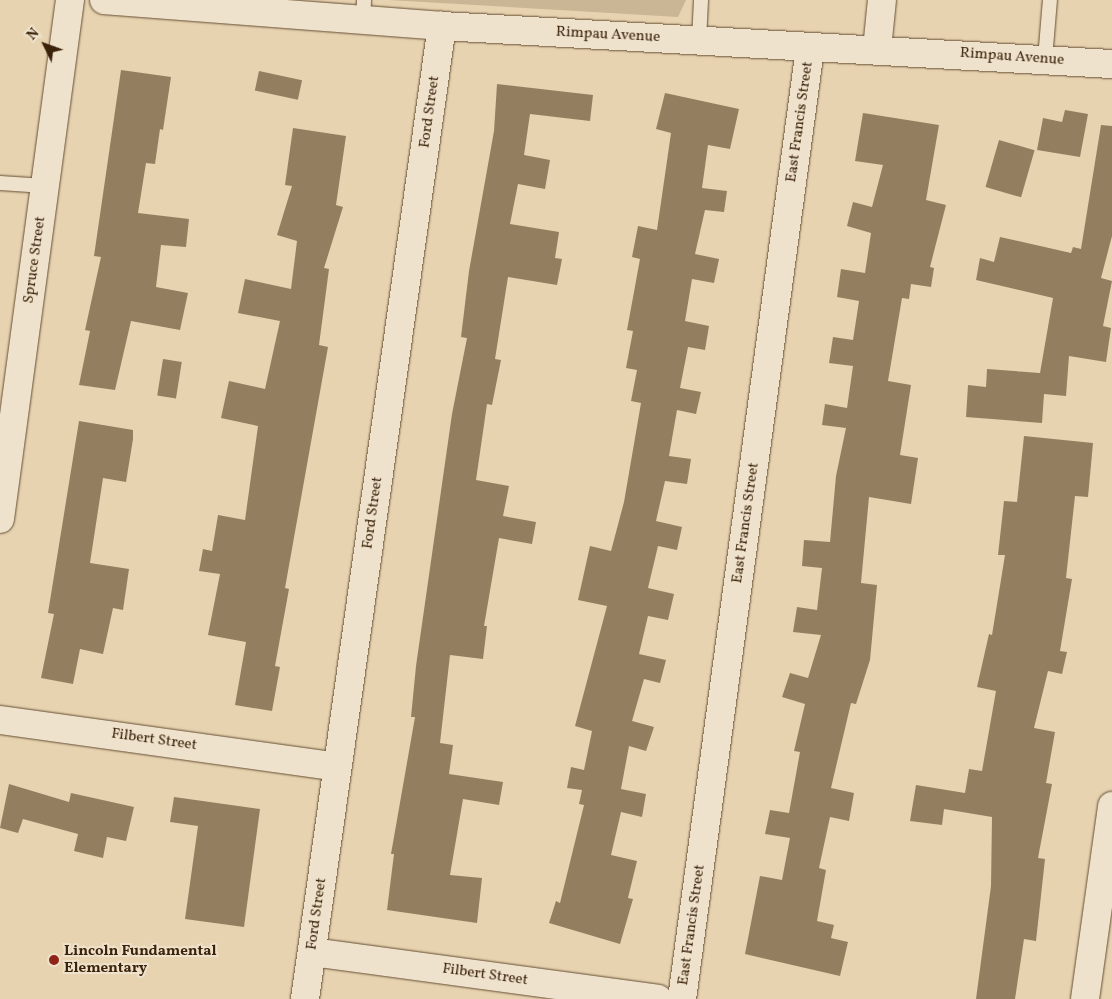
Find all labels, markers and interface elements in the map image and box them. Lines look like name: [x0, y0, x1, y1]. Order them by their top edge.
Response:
north arrow: [20, 20, 70, 70]
street label: Rimpau Avenue: [555, 23, 661, 47]
text: N: [23, 24, 44, 45]
street label: Rimpau Avenue: [959, 44, 1065, 70]
street label: East Francis Street: [783, 60, 817, 184]
street label: Ford Street: [416, 75, 444, 149]
street label: Spruce Street: [20, 215, 50, 305]
street label: East Francis Street: [729, 461, 763, 585]
street label: Ford Street: [359, 476, 387, 550]
street label: Filbert Street: [110, 725, 198, 755]
street label: East Francis Street: [675, 863, 709, 987]
street label: Ford Street: [303, 877, 331, 951]
place label: Lincoln Fundamental Elementary: [64, 942, 216, 977]
marker: Lincoln Fundamental Elementary: [48, 954, 60, 966]
street label: Filbert Street: [441, 960, 529, 990]

